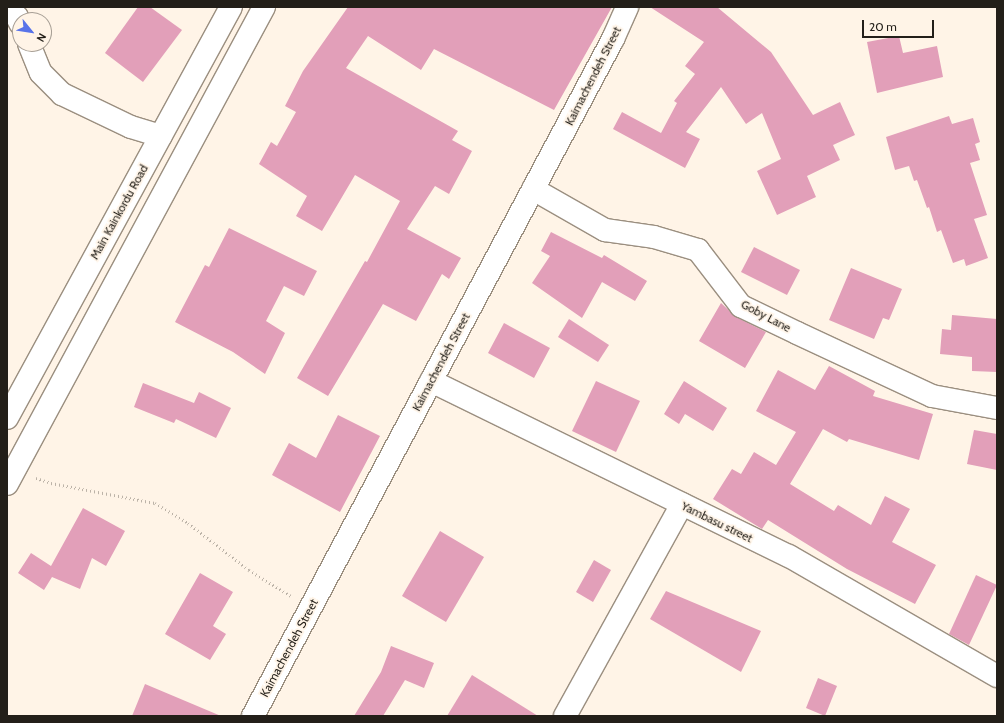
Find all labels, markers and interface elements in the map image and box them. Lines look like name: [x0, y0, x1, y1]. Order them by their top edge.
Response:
north arrow: [12, 12, 52, 52]
scale bar: [864, 12, 936, 38]
text: 20 m: [869, 19, 897, 34]
street label: Kaimachendeh Street: [562, 24, 624, 128]
text: N: [34, 31, 50, 44]
street label: Main Kainkordu Road: [87, 162, 151, 262]
street label: Goby Lane: [739, 297, 793, 335]
street label: Kaimachendeh Street: [409, 310, 473, 414]
street label: Yambasu street: [679, 499, 755, 545]
street label: Kaimachendeh Street: [257, 596, 321, 700]

